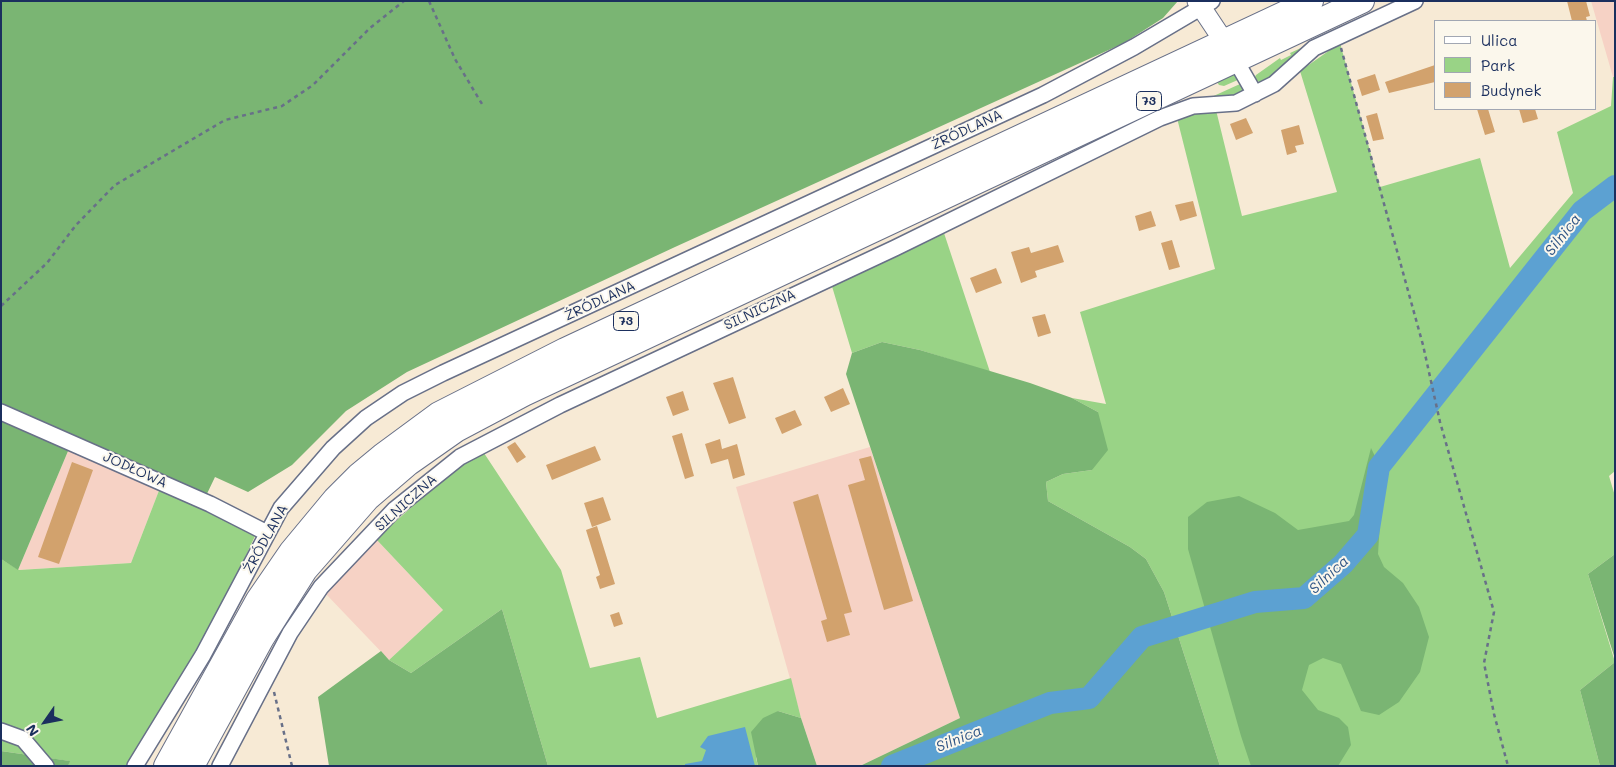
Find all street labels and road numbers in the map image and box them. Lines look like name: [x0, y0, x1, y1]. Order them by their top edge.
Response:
road number: 73: [1136, 92, 1162, 110]
street label: ŹRÓDLANA: [929, 106, 1005, 154]
street label: ŹRÓDLANA: [562, 277, 638, 325]
street label: SILNICZNA: [721, 286, 799, 334]
road number: 73: [614, 312, 638, 331]
street label: JODŁOWA: [100, 448, 170, 492]
street label: SILNICZNA: [372, 471, 440, 535]
street label: ŹRÓDLANA: [240, 502, 292, 576]

